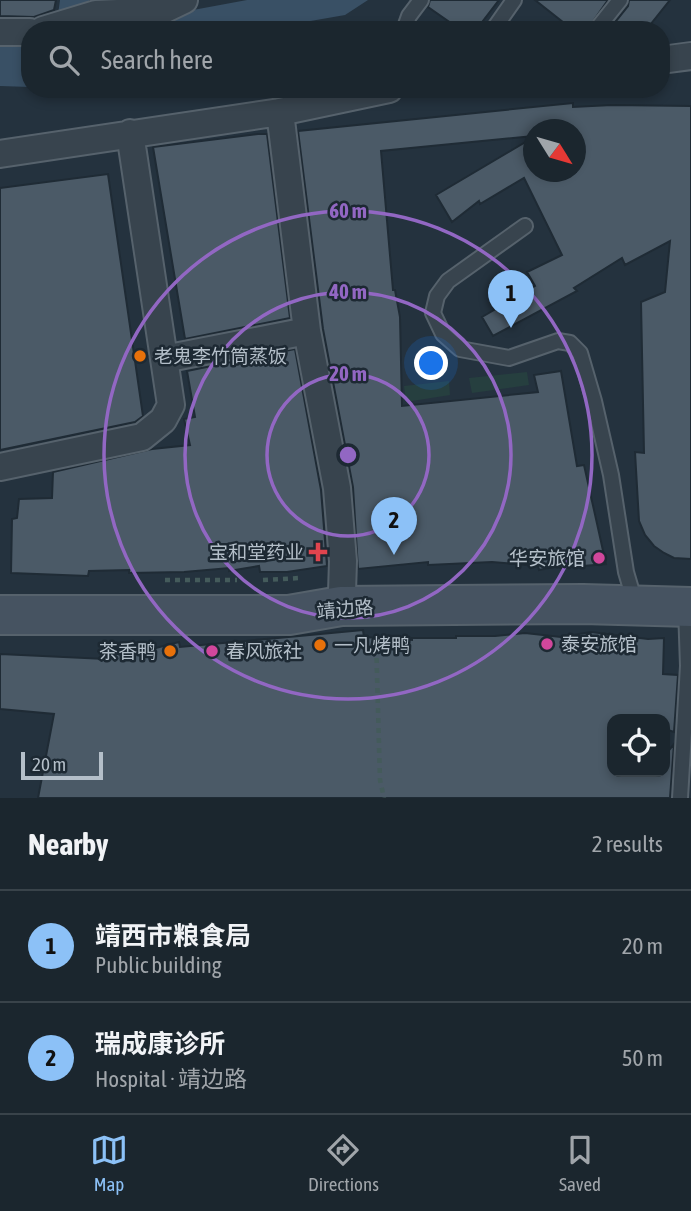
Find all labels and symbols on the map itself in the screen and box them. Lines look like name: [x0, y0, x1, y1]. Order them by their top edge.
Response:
north arrow: [523, 119, 586, 182]
text: 60 m: [329, 198, 367, 222]
pin: 1: [488, 270, 534, 328]
text: 40 m: [328, 279, 367, 303]
place label: 老鬼李竹筒蒸饭: [154, 345, 287, 367]
your location: [414, 346, 448, 380]
marker: 老鬼李竹筒蒸饭: [132, 348, 148, 364]
text: 20 m: [329, 361, 367, 385]
centre of rings: [336, 443, 360, 467]
pin: 2: [371, 497, 417, 555]
place label: 宝和堂药业: [209, 541, 304, 563]
marker: 宝和堂药业: [310, 544, 326, 560]
place label: 华安旅馆: [509, 547, 585, 569]
marker: 华安旅馆: [591, 550, 607, 566]
street label: 靖边路: [316, 596, 374, 622]
place label: 泰安旅馆: [561, 633, 637, 655]
place label: 一凡烤鸭: [334, 634, 410, 656]
marker: 泰安旅馆: [539, 636, 555, 652]
marker: 一凡烤鸭: [312, 637, 328, 653]
place label: 茶香鸭: [99, 640, 156, 662]
place label: 春风旅社: [226, 640, 302, 662]
marker: 茶香鸭: [162, 643, 178, 659]
marker: 春风旅社: [204, 643, 220, 659]
scale bar: [21, 749, 103, 781]

